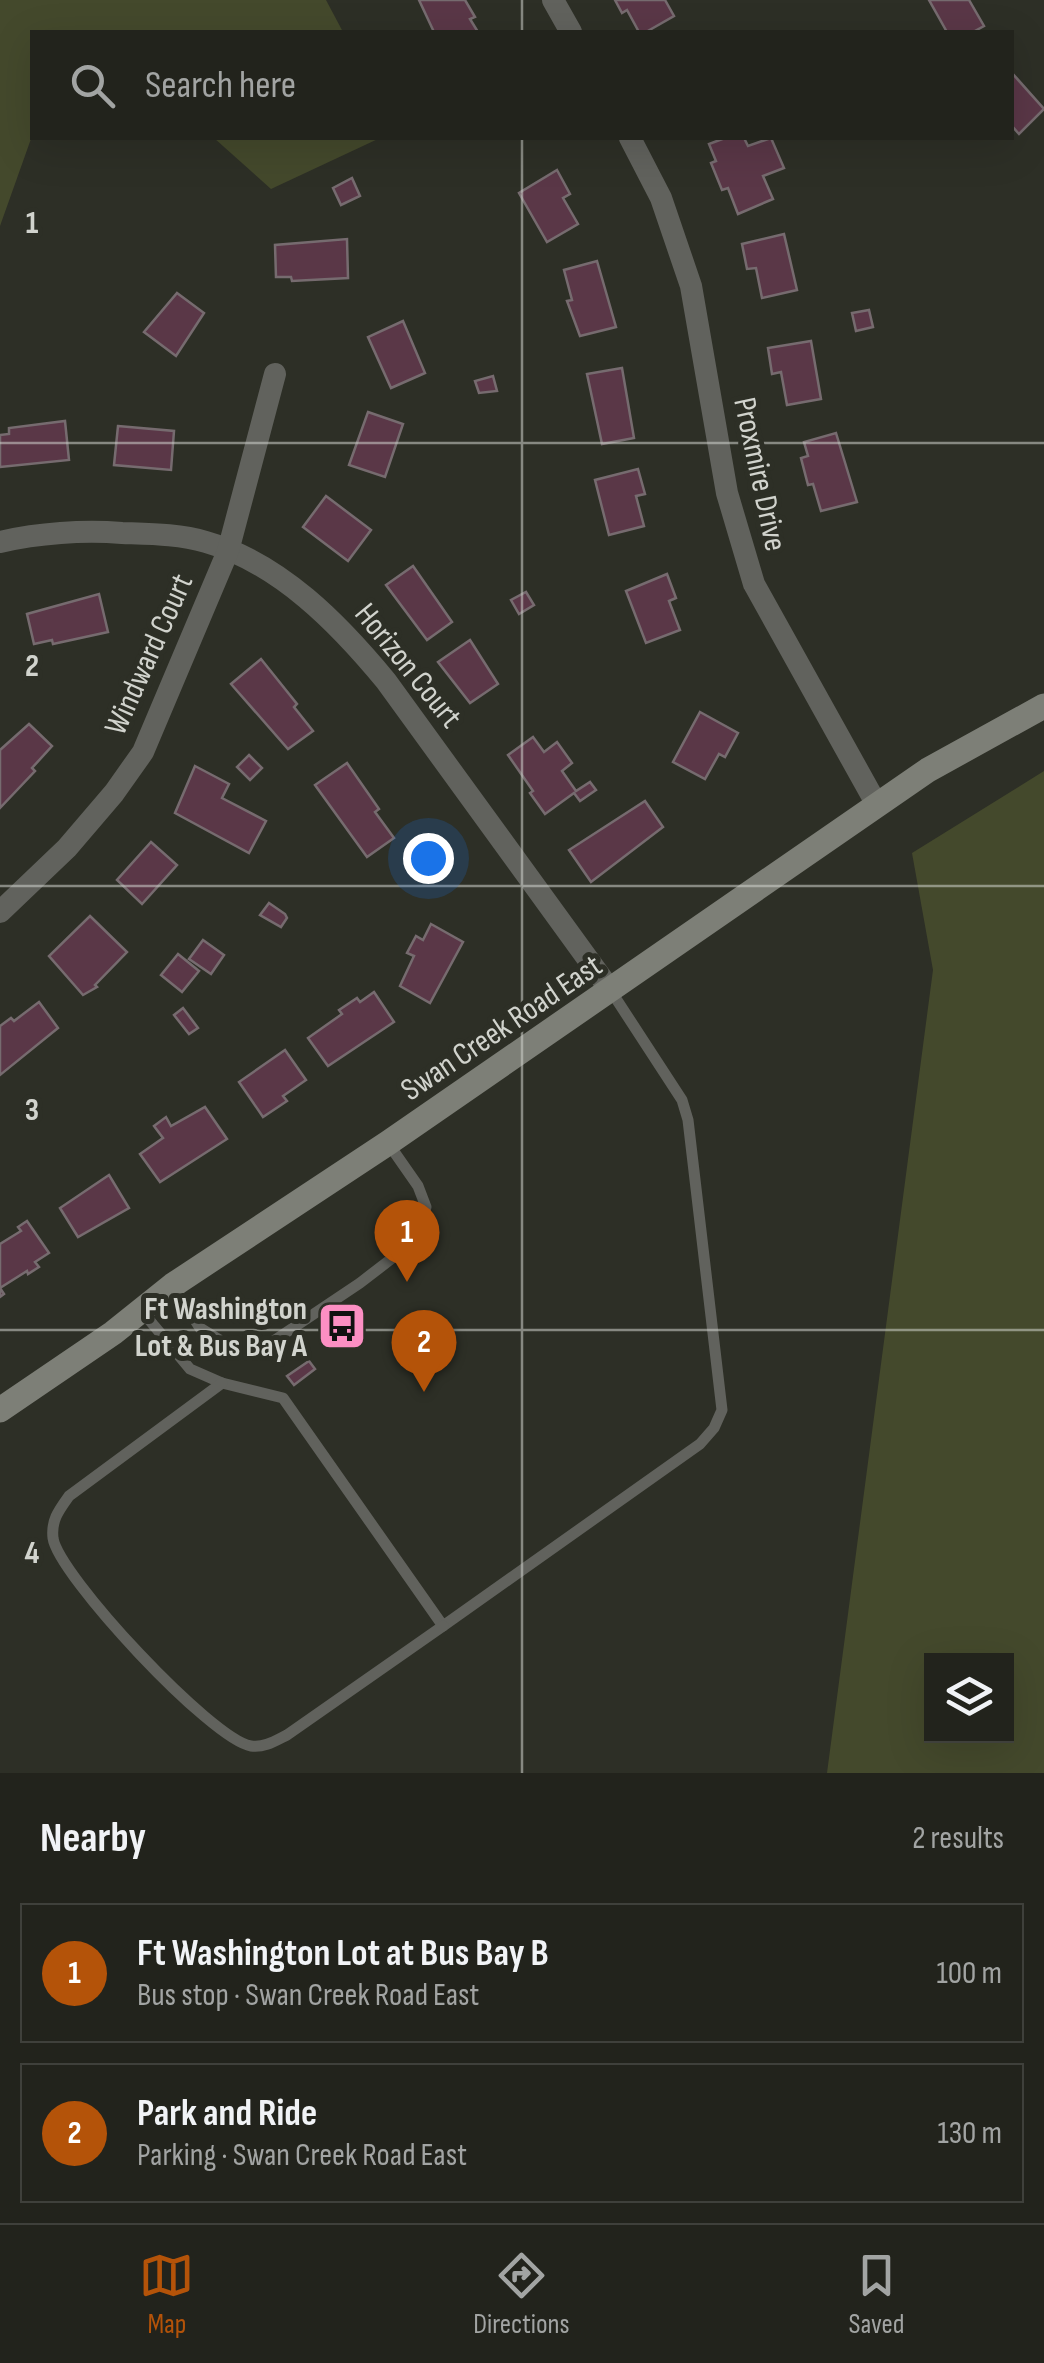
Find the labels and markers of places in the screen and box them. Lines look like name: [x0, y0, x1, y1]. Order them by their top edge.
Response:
pin: 1: [374, 1200, 440, 1282]
place label: Ft Washington Lot & Bus Bay A: [135, 1290, 308, 1366]
bus stop icon: Ft Washington Lot & Bus Bay A: [316, 1300, 368, 1352]
pin: 2: [392, 1310, 456, 1392]

